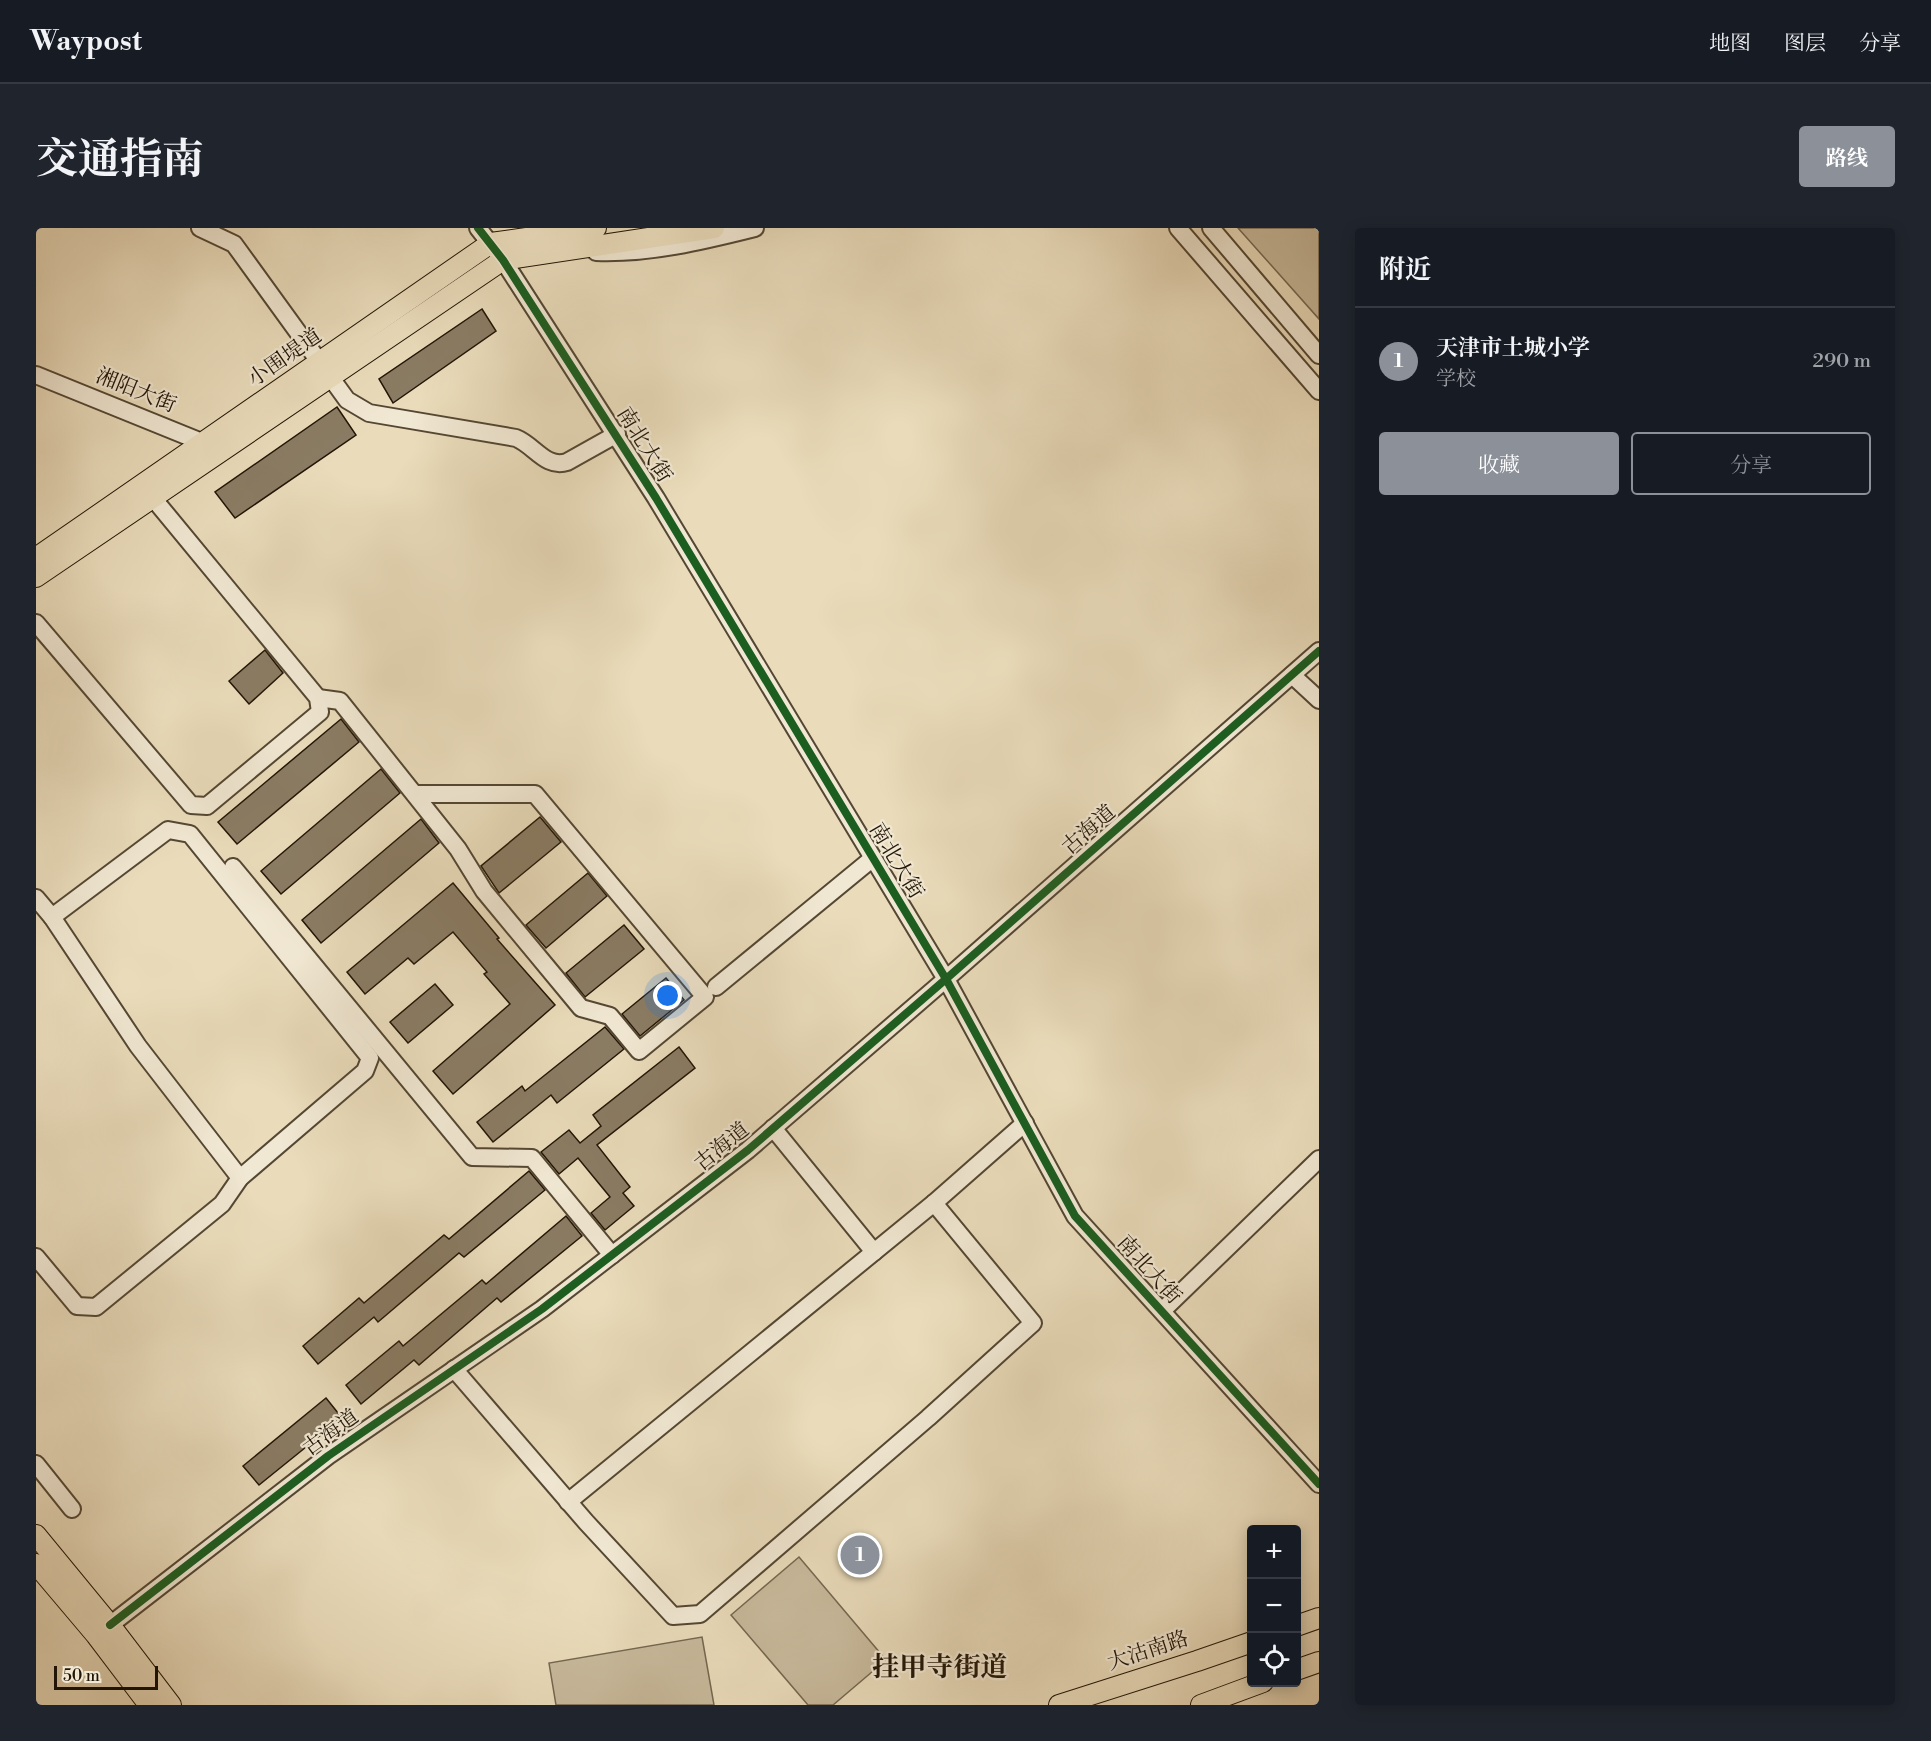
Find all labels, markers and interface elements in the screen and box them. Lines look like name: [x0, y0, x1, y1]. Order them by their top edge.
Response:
text: Waypost: [30, 24, 142, 59]
text: 地图: [1709, 31, 1751, 57]
text: 图层: [1784, 31, 1826, 57]
text: 分享: [1859, 31, 1901, 57]
button: 路线: [1799, 126, 1895, 187]
text: 交通指南: [36, 134, 204, 187]
text: 附近: [1379, 254, 1431, 286]
street label: 小围堤道: [243, 323, 327, 393]
text: 天津市土城小学: [1436, 335, 1590, 362]
text: 1: [1394, 349, 1403, 374]
text: 290 m: [1813, 349, 1871, 374]
street label: 湘阳大街: [92, 363, 180, 419]
text: 学校: [1436, 367, 1476, 392]
street label: 南北大街: [611, 402, 677, 488]
button: 收藏: [1379, 432, 1619, 495]
button: 分享: [1631, 432, 1871, 495]
street label: 古海道: [1057, 800, 1121, 860]
street label: 南北大街: [863, 818, 929, 904]
your location: [653, 981, 682, 1010]
street label: 古海道: [689, 1117, 755, 1177]
street label: 南北大街: [1111, 1230, 1187, 1310]
street label: 古海道: [298, 1404, 364, 1462]
map controls: [1247, 1525, 1301, 1687]
button: +: [1247, 1525, 1301, 1579]
pin: 1: [840, 1532, 880, 1578]
button: −: [1247, 1579, 1301, 1633]
street label: 大沽南路: [1104, 1626, 1192, 1676]
button: locate: [1247, 1633, 1301, 1687]
district label: 挂甲寺街道: [873, 1651, 1008, 1685]
scale bar: [54, 1663, 158, 1690]
text: 50 m: [63, 1666, 100, 1686]

